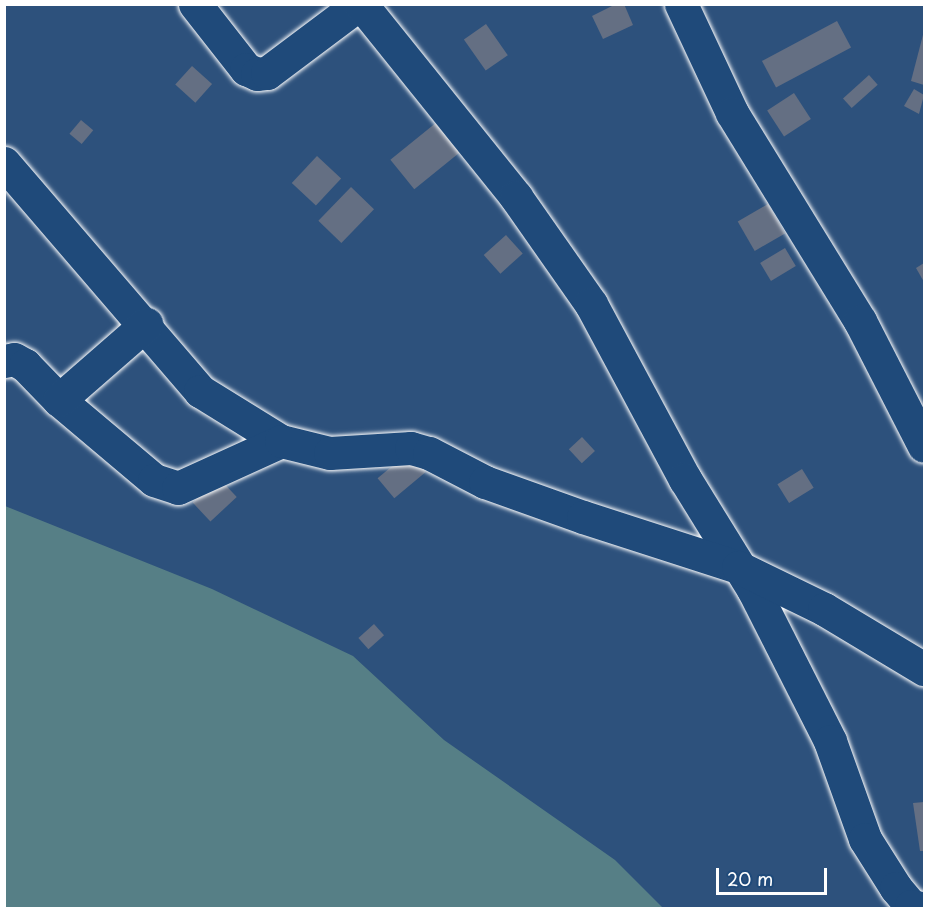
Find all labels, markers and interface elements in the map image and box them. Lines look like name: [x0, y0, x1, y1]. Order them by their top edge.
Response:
scale bar: [719, 856, 830, 894]
text: 20 m: [727, 865, 773, 892]

